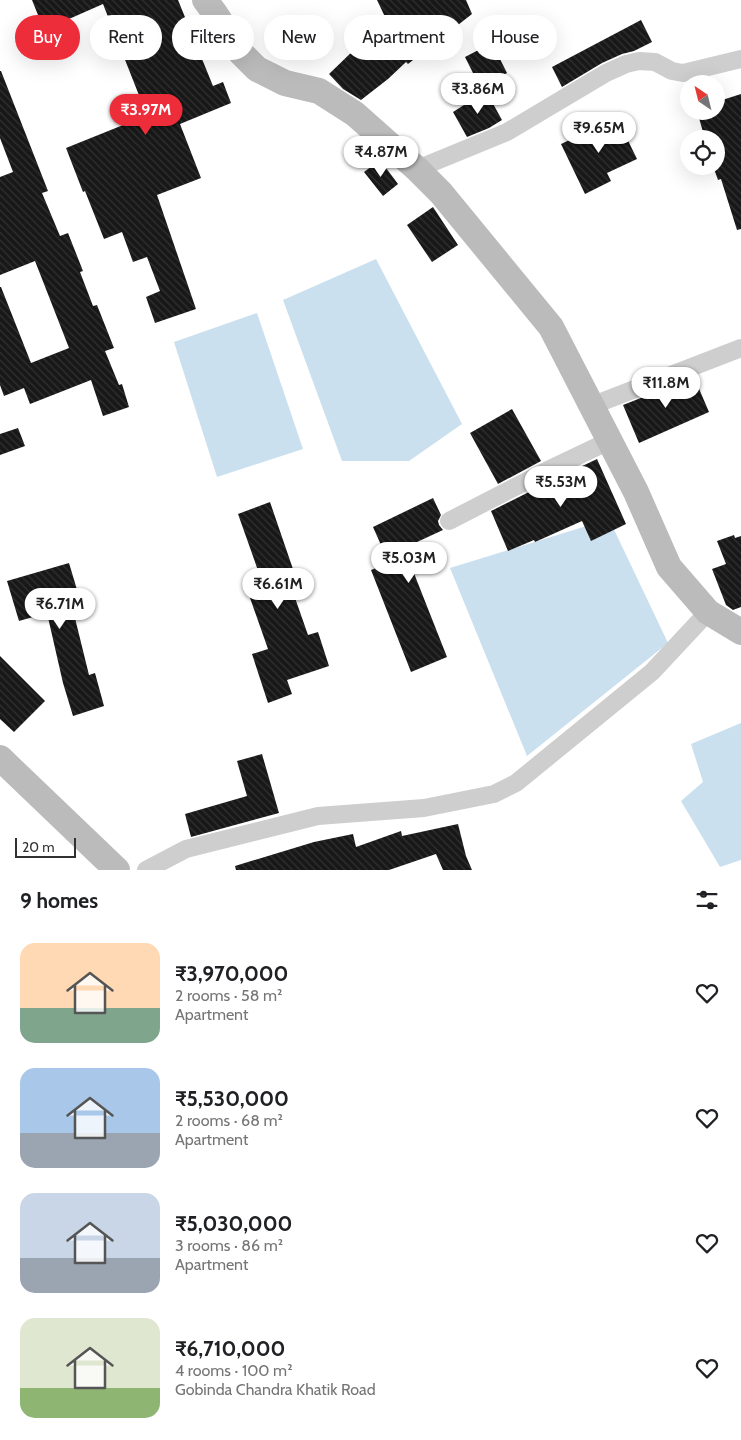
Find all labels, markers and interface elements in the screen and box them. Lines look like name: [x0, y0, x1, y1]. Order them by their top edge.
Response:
chip: Buy: [15, 15, 80, 60]
chip: Rent: [90, 15, 162, 60]
chip: Filters: [172, 15, 254, 60]
chip: New: [264, 15, 334, 60]
chip: Apartment: [344, 15, 463, 60]
chip: House: [473, 15, 557, 60]
pin: ₹3.86M: [437, 72, 519, 115]
north arrow: [680, 75, 725, 120]
map controls: [680, 75, 725, 175]
text: ₹3.86M: [452, 79, 504, 98]
pin: ₹3.97M: [105, 94, 187, 136]
text: ₹3.97M: [121, 100, 171, 119]
pin: ₹9.65M: [558, 112, 640, 154]
text: ₹9.65M: [573, 118, 625, 137]
button: locate: [680, 130, 725, 175]
pin: ₹4.87M: [340, 136, 422, 178]
text: ₹4.87M: [354, 142, 408, 161]
pin: ₹11.8M: [625, 366, 707, 409]
text: ₹11.8M: [642, 373, 690, 392]
pin: ₹5.53M: [520, 466, 602, 508]
text: ₹5.53M: [535, 472, 587, 491]
pin: ₹5.03M: [368, 542, 450, 584]
text: ₹5.03M: [382, 548, 436, 567]
pin: ₹6.61M: [237, 568, 319, 610]
text: ₹6.61M: [253, 574, 303, 593]
pin: ₹6.71M: [19, 588, 101, 630]
text: ₹6.71M: [36, 594, 84, 613]
scale bar: [15, 835, 76, 858]
text: 20 m: [22, 838, 55, 856]
icon: filters: [693, 886, 721, 914]
text: 9 homes: [20, 888, 98, 913]
text: ₹3,970,000: [175, 961, 288, 986]
icon: home: [60, 963, 120, 1023]
icon: heart: [693, 979, 721, 1007]
text: 2 rooms · 58 m²: [175, 986, 282, 1005]
text: Apartment: [175, 1005, 248, 1024]
text: ₹5,530,000: [175, 1086, 289, 1111]
icon: home: [60, 1088, 120, 1148]
icon: heart: [693, 1104, 721, 1132]
text: 2 rooms · 68 m²: [175, 1111, 283, 1130]
text: Apartment: [175, 1130, 248, 1149]
text: ₹5,030,000: [175, 1211, 292, 1236]
icon: home: [60, 1213, 120, 1273]
icon: heart: [693, 1229, 721, 1257]
text: 3 rooms · 86 m²: [175, 1236, 283, 1255]
text: Apartment: [175, 1255, 248, 1274]
text: ₹6,710,000: [175, 1336, 285, 1361]
icon: home: [60, 1338, 120, 1398]
icon: heart: [693, 1354, 721, 1382]
text: 4 rooms · 100 m²: [175, 1361, 292, 1380]
text: Gobinda Chandra Khatik Road: [175, 1380, 376, 1399]

